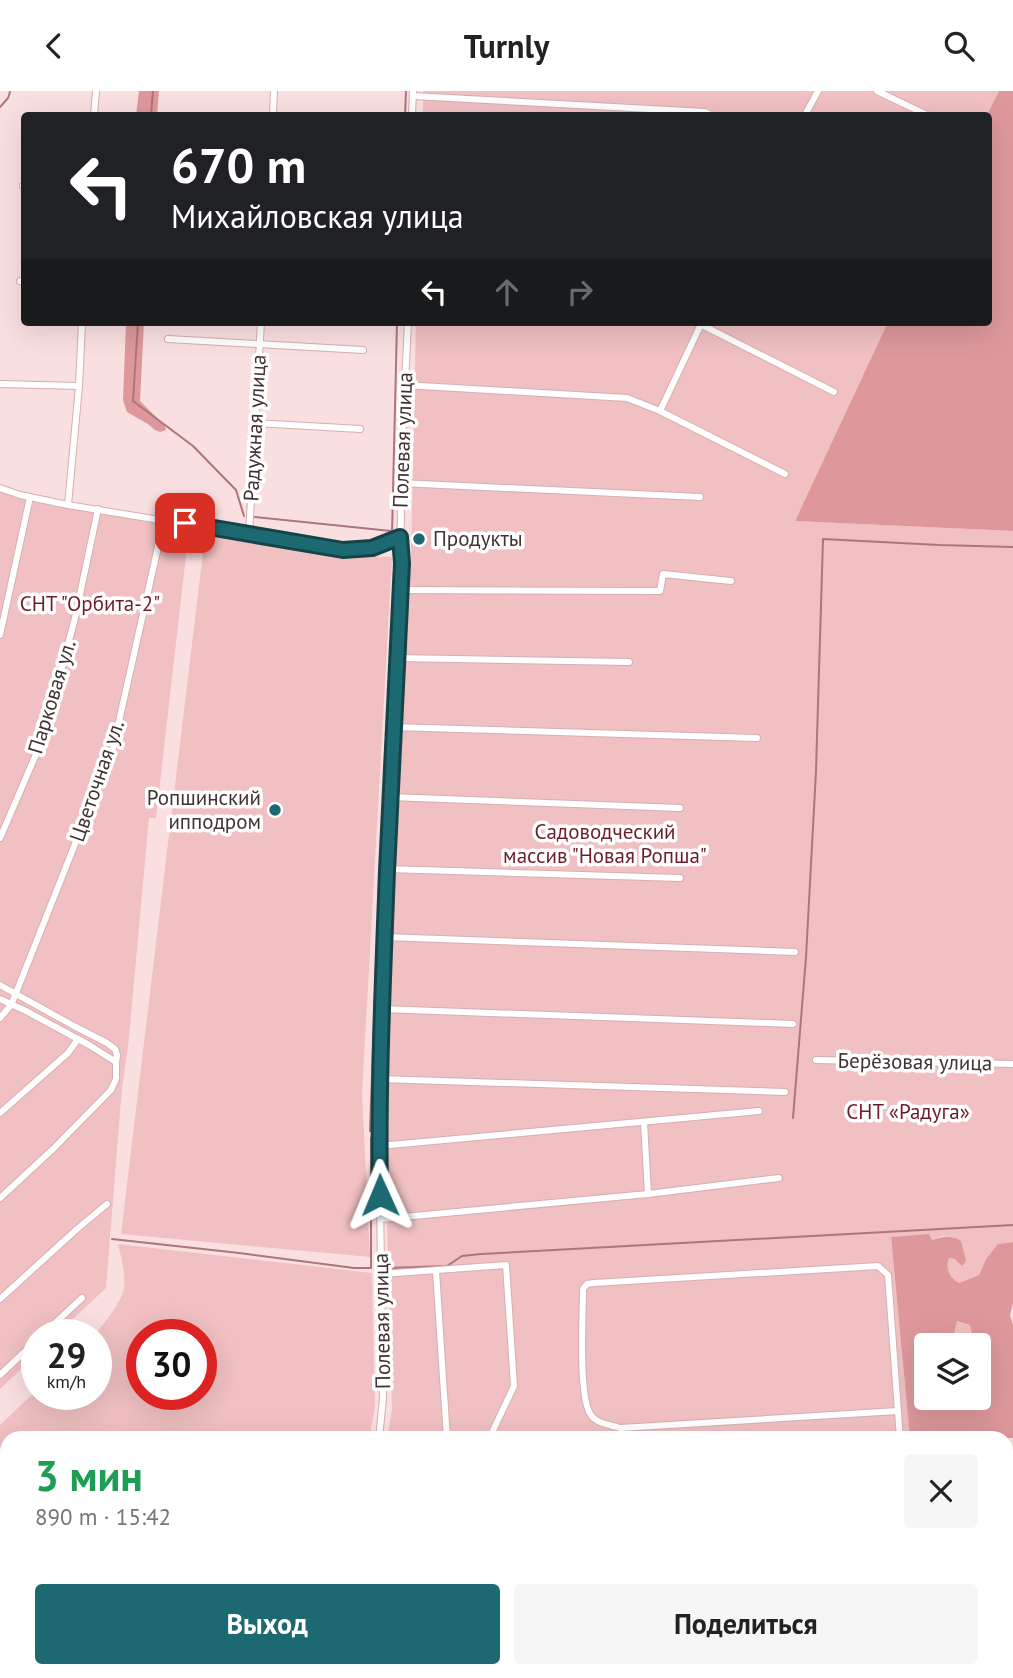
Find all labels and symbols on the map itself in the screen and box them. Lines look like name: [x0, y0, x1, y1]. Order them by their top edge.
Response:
street label: Радужная улица: [237, 354, 272, 502]
street label: Полевая улица: [387, 371, 418, 508]
pin: [155, 493, 215, 553]
place label: Продукты: [433, 525, 523, 552]
marker: Продукты: [411, 531, 427, 547]
park label: СНТ "Орбита-2": [20, 590, 160, 617]
street label: Парковая ул.: [21, 637, 82, 757]
street label: Цветочная ул.: [63, 716, 130, 845]
place label: Ропшинский ипподром: [147, 784, 261, 835]
marker: Ропшинский ипподром: [267, 802, 283, 818]
park label: Садоводческий массив "Новая Ропша": [503, 818, 707, 869]
street label: Берёзовая улица: [837, 1047, 993, 1076]
park label: СНТ «Радуга»: [846, 1098, 970, 1125]
position arrow: [343, 1158, 417, 1232]
street label: Полевая улица: [367, 1253, 396, 1389]
speed limit sign: 30: [126, 1319, 217, 1410]

